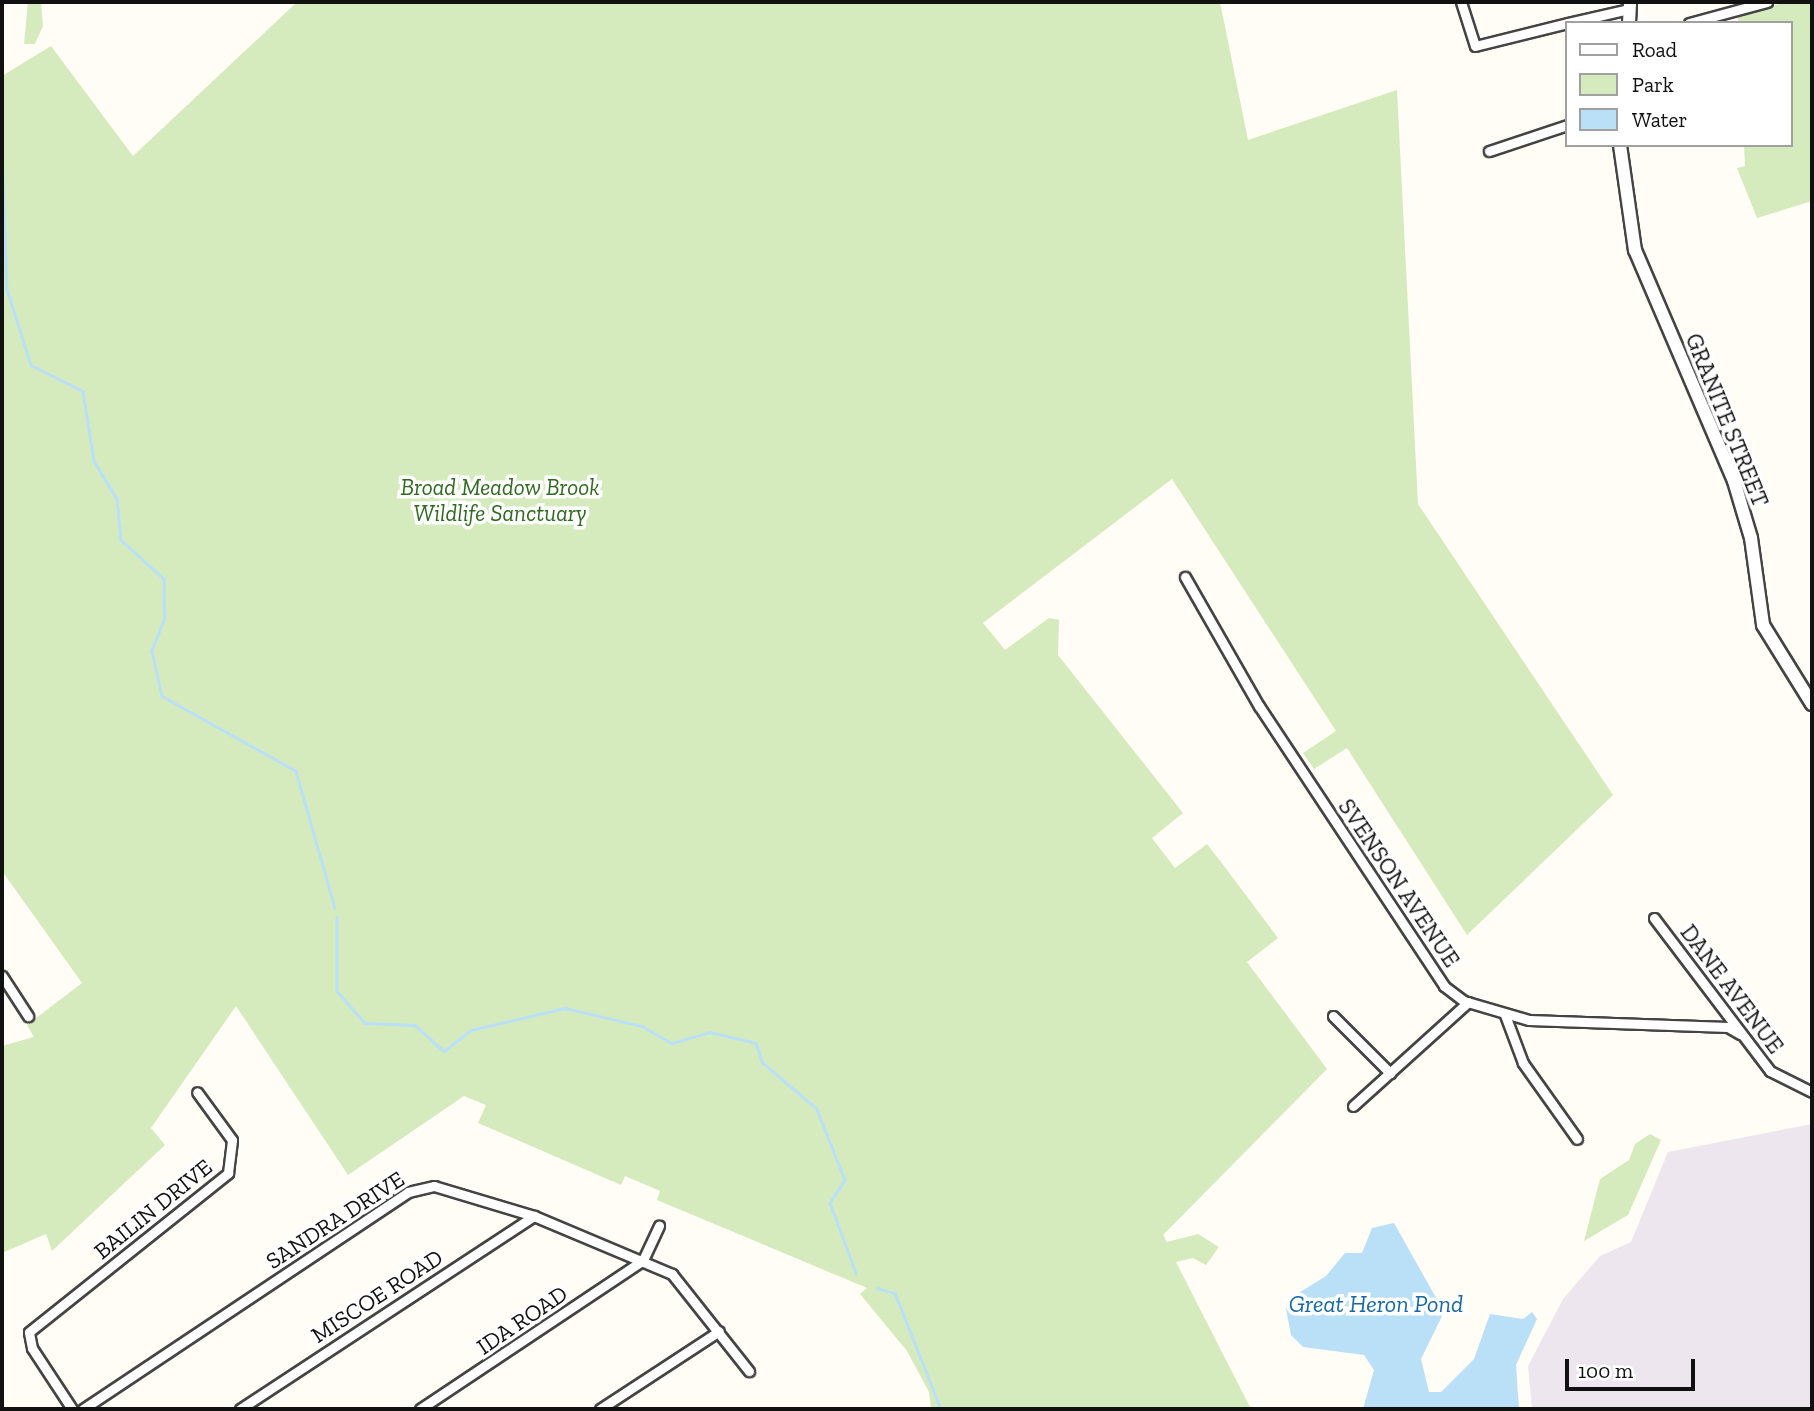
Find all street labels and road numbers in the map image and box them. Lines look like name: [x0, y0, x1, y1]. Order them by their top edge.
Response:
street label: GRANITE STREET: [1680, 329, 1774, 511]
street label: SVENSON AVENUE: [1332, 793, 1466, 973]
street label: DANE AVENUE: [1674, 919, 1790, 1059]
street label: BAILIN DRIVE: [88, 1153, 218, 1265]
street label: SANDRA DRIVE: [260, 1165, 410, 1275]
street label: MISCOE ROAD: [306, 1243, 448, 1349]
street label: IDA ROAD: [471, 1279, 573, 1361]

